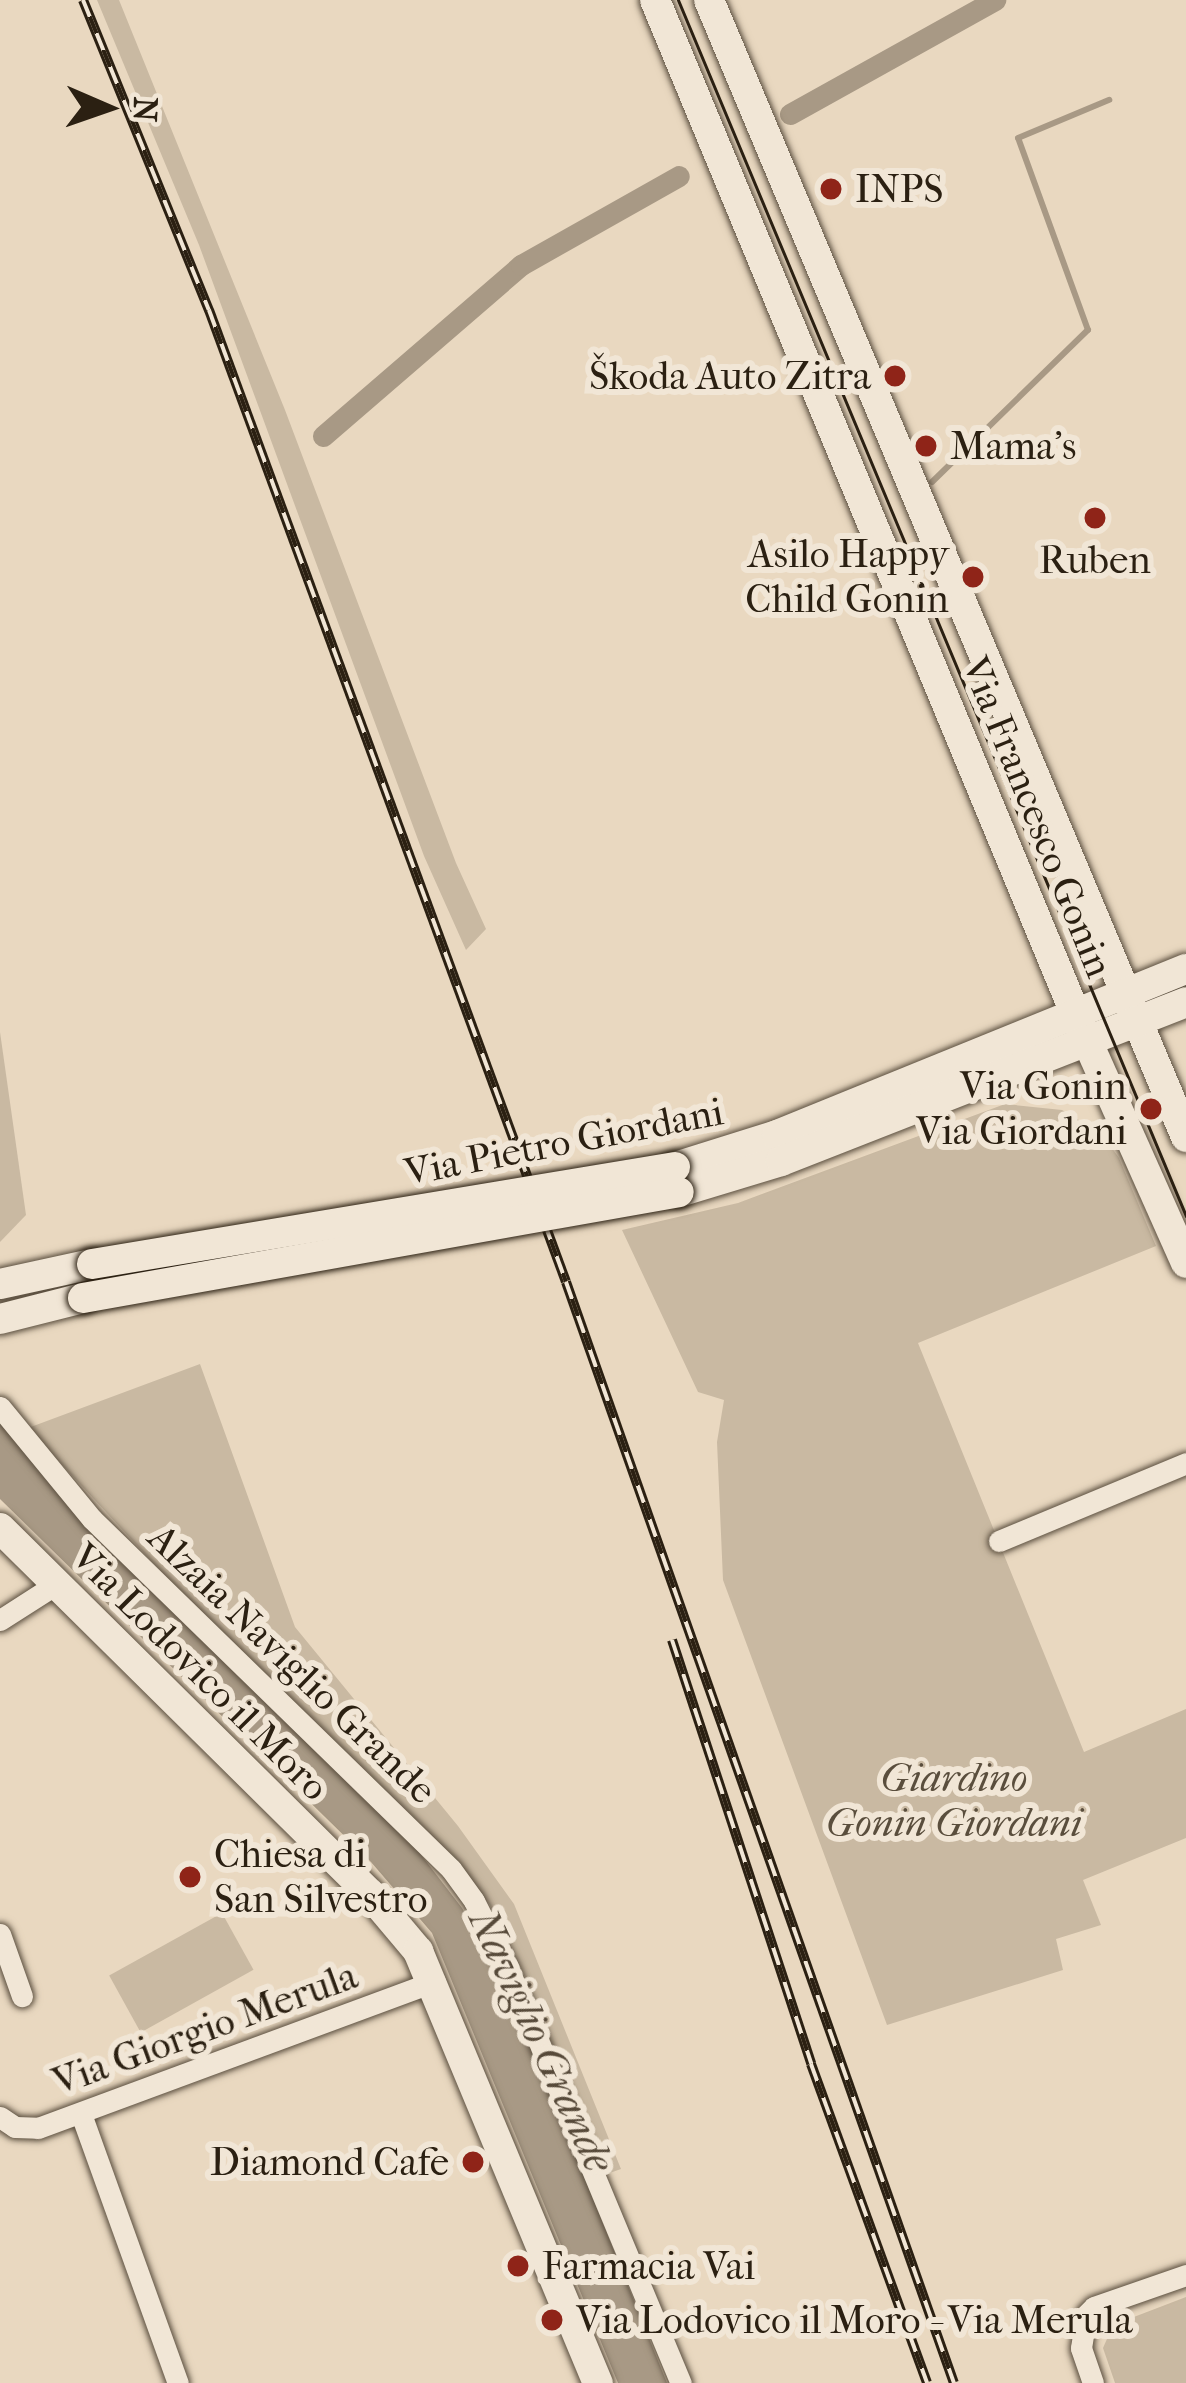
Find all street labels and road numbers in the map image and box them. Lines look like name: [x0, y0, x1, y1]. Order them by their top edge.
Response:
street label: Via Francesco Gonin: [951, 650, 1123, 984]
street label: Via Pietro Giordani: [401, 1088, 727, 1196]
street label: Alzaia Naviglio Grande: [138, 1514, 446, 1814]
street label: Via Lodovico il Moro: [62, 1534, 338, 1810]
street label: Via Giorgio Merula: [46, 1952, 364, 2106]

